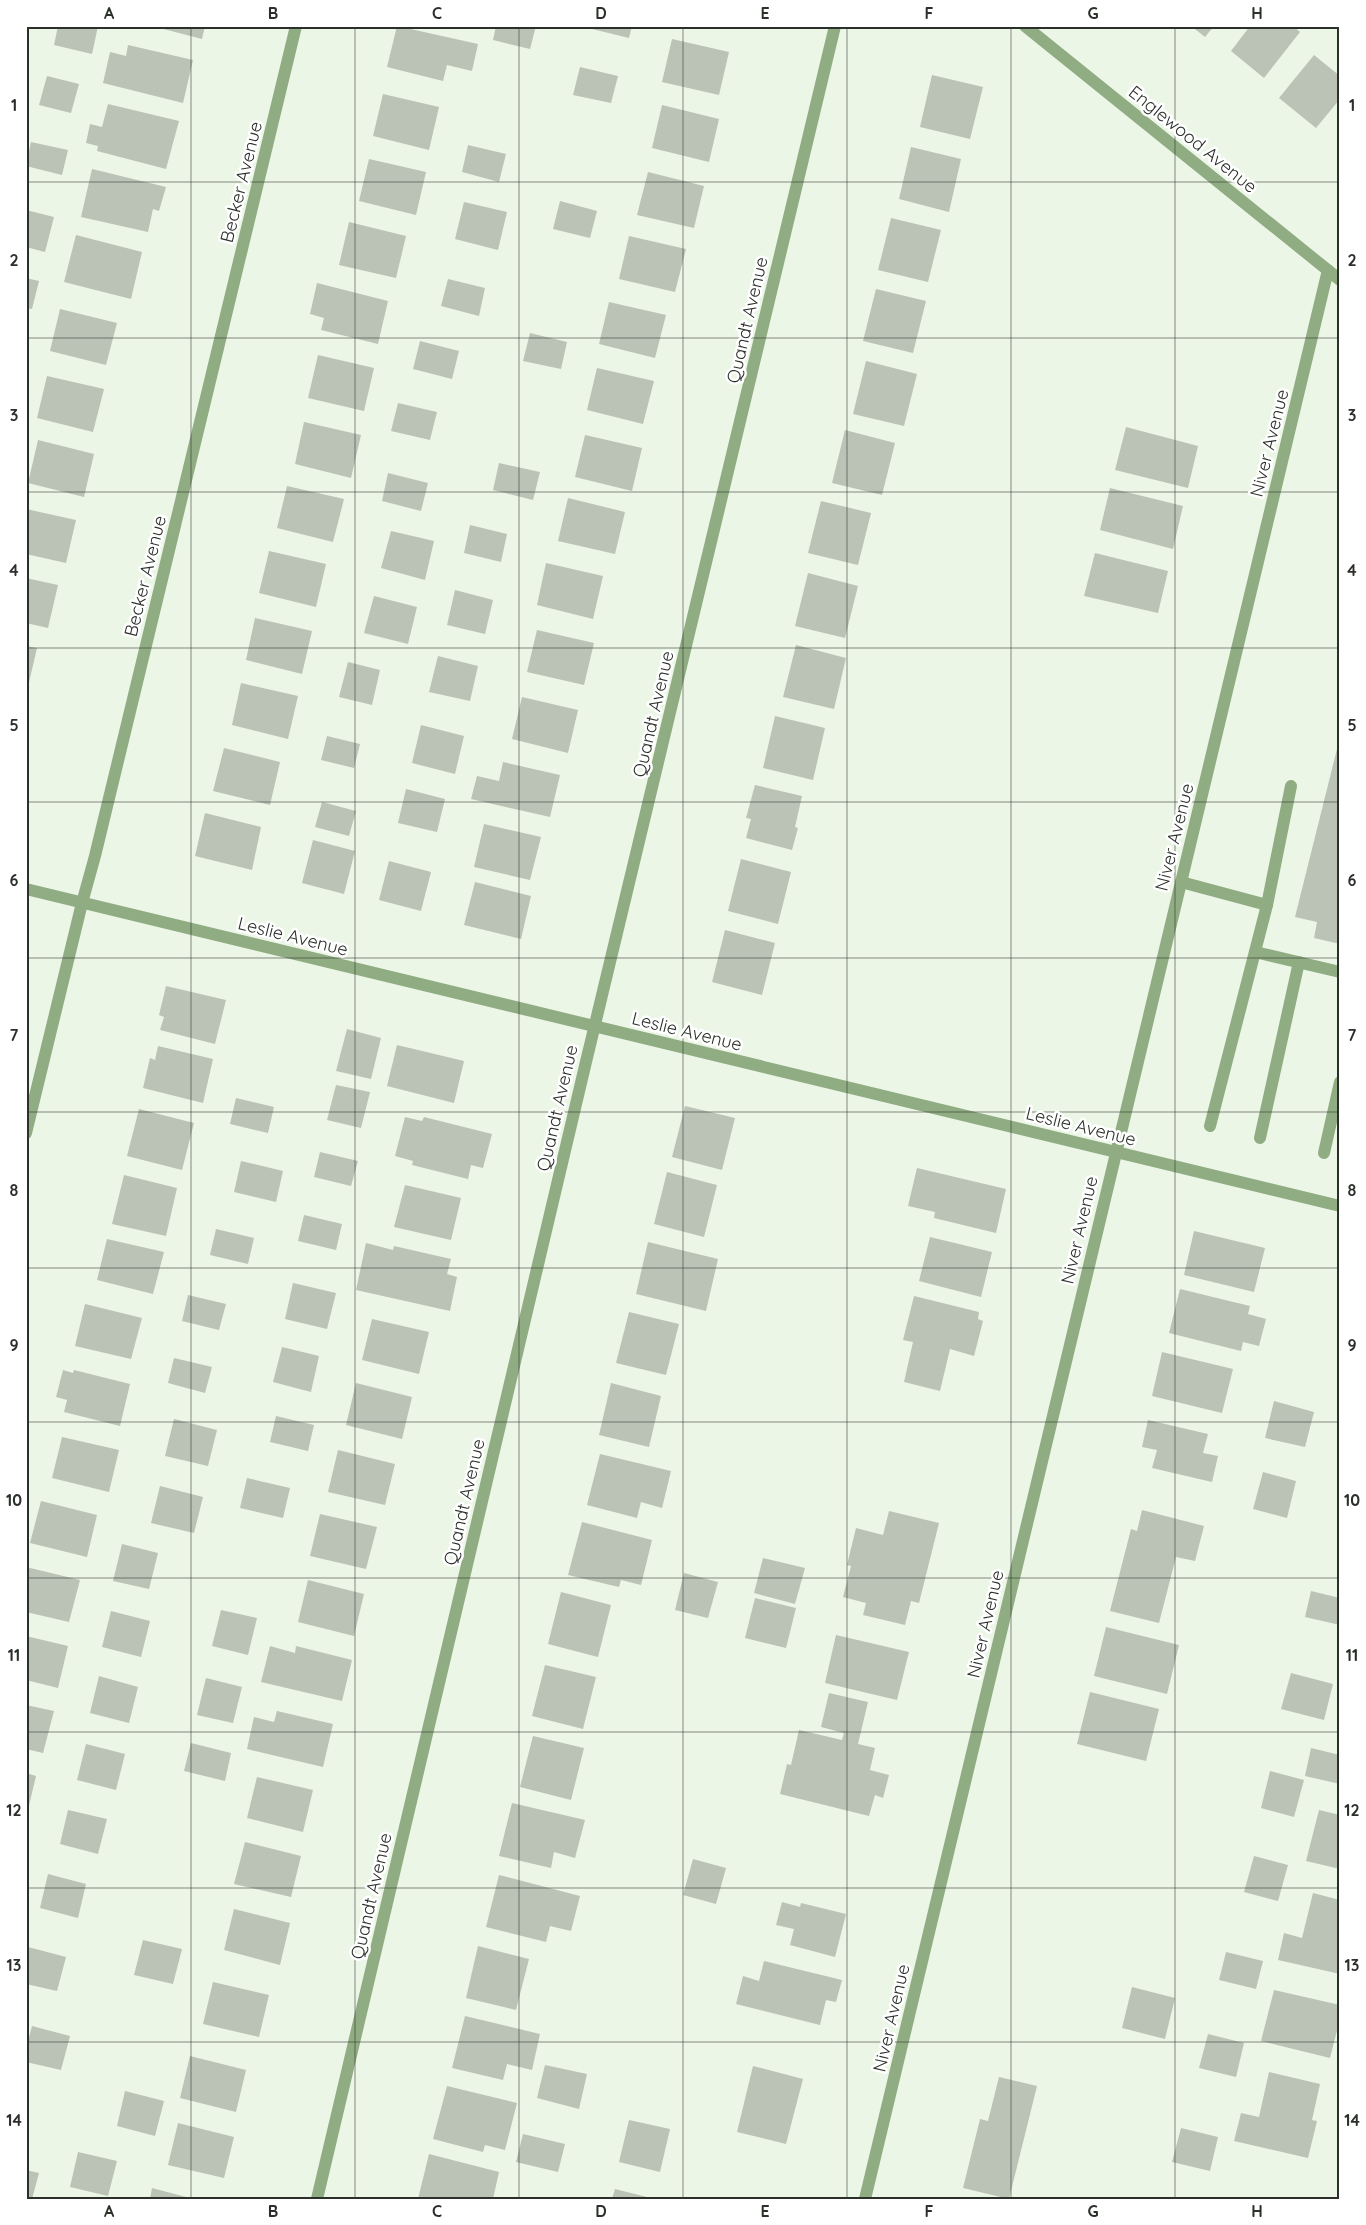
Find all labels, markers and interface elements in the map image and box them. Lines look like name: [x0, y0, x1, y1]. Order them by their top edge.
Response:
text: A: [104, 3, 115, 23]
text: B: [268, 3, 278, 23]
text: C: [432, 3, 442, 23]
text: D: [595, 3, 607, 23]
text: E: [760, 3, 770, 23]
text: F: [925, 3, 934, 23]
text: G: [1087, 3, 1099, 23]
text: H: [1251, 3, 1263, 23]
street label: Englewood Avenue: [1124, 80, 1262, 198]
text: 1: [11, 95, 17, 115]
text: 1: [1349, 95, 1355, 115]
street label: Becker Avenue: [215, 119, 267, 245]
text: 2: [9, 250, 19, 270]
text: 2: [1347, 250, 1357, 270]
street label: Quandt Avenue: [721, 255, 773, 385]
street label: Niver Avenue: [1245, 387, 1293, 499]
text: 3: [10, 405, 18, 425]
text: 3: [1348, 405, 1356, 425]
street label: Becker Avenue: [119, 513, 171, 639]
text: 4: [9, 560, 19, 580]
text: 4: [1347, 560, 1357, 580]
street label: Quandt Avenue: [627, 649, 679, 779]
text: 5: [9, 715, 19, 735]
text: 5: [1347, 715, 1357, 735]
street label: Niver Avenue: [1150, 781, 1198, 893]
text: 6: [10, 870, 19, 890]
text: 6: [1348, 870, 1357, 890]
street label: Leslie Avenue: [235, 911, 351, 961]
street label: Leslie Avenue: [629, 1006, 745, 1056]
text: 7: [10, 1025, 19, 1045]
text: 7: [1348, 1025, 1357, 1045]
street label: Quandt Avenue: [531, 1043, 583, 1173]
street label: Leslie Avenue: [1023, 1101, 1139, 1151]
street label: Niver Avenue: [1055, 1174, 1103, 1286]
text: 8: [10, 1180, 19, 1200]
text: 8: [1348, 1180, 1357, 1200]
text: 9: [9, 1335, 19, 1355]
text: 9: [1347, 1335, 1357, 1355]
street label: Quandt Avenue: [438, 1437, 490, 1567]
text: 10: [6, 1490, 22, 1510]
text: 10: [1344, 1490, 1360, 1510]
street label: Niver Avenue: [961, 1568, 1009, 1680]
text: 11: [8, 1645, 20, 1665]
text: 11: [1346, 1645, 1358, 1665]
text: 12: [6, 1800, 22, 1820]
text: 12: [1344, 1800, 1360, 1820]
street label: Quandt Avenue: [345, 1831, 397, 1961]
text: 13: [7, 1955, 21, 1975]
text: 13: [1345, 1955, 1359, 1975]
street label: Niver Avenue: [867, 1962, 915, 2074]
text: 14: [6, 2110, 22, 2130]
text: 14: [1344, 2110, 1360, 2130]
text: A: [104, 2201, 115, 2221]
text: B: [268, 2201, 278, 2221]
text: C: [432, 2201, 442, 2221]
text: D: [595, 2201, 607, 2221]
text: E: [760, 2201, 770, 2221]
text: F: [925, 2201, 934, 2221]
text: G: [1087, 2201, 1099, 2221]
text: H: [1251, 2201, 1263, 2221]

